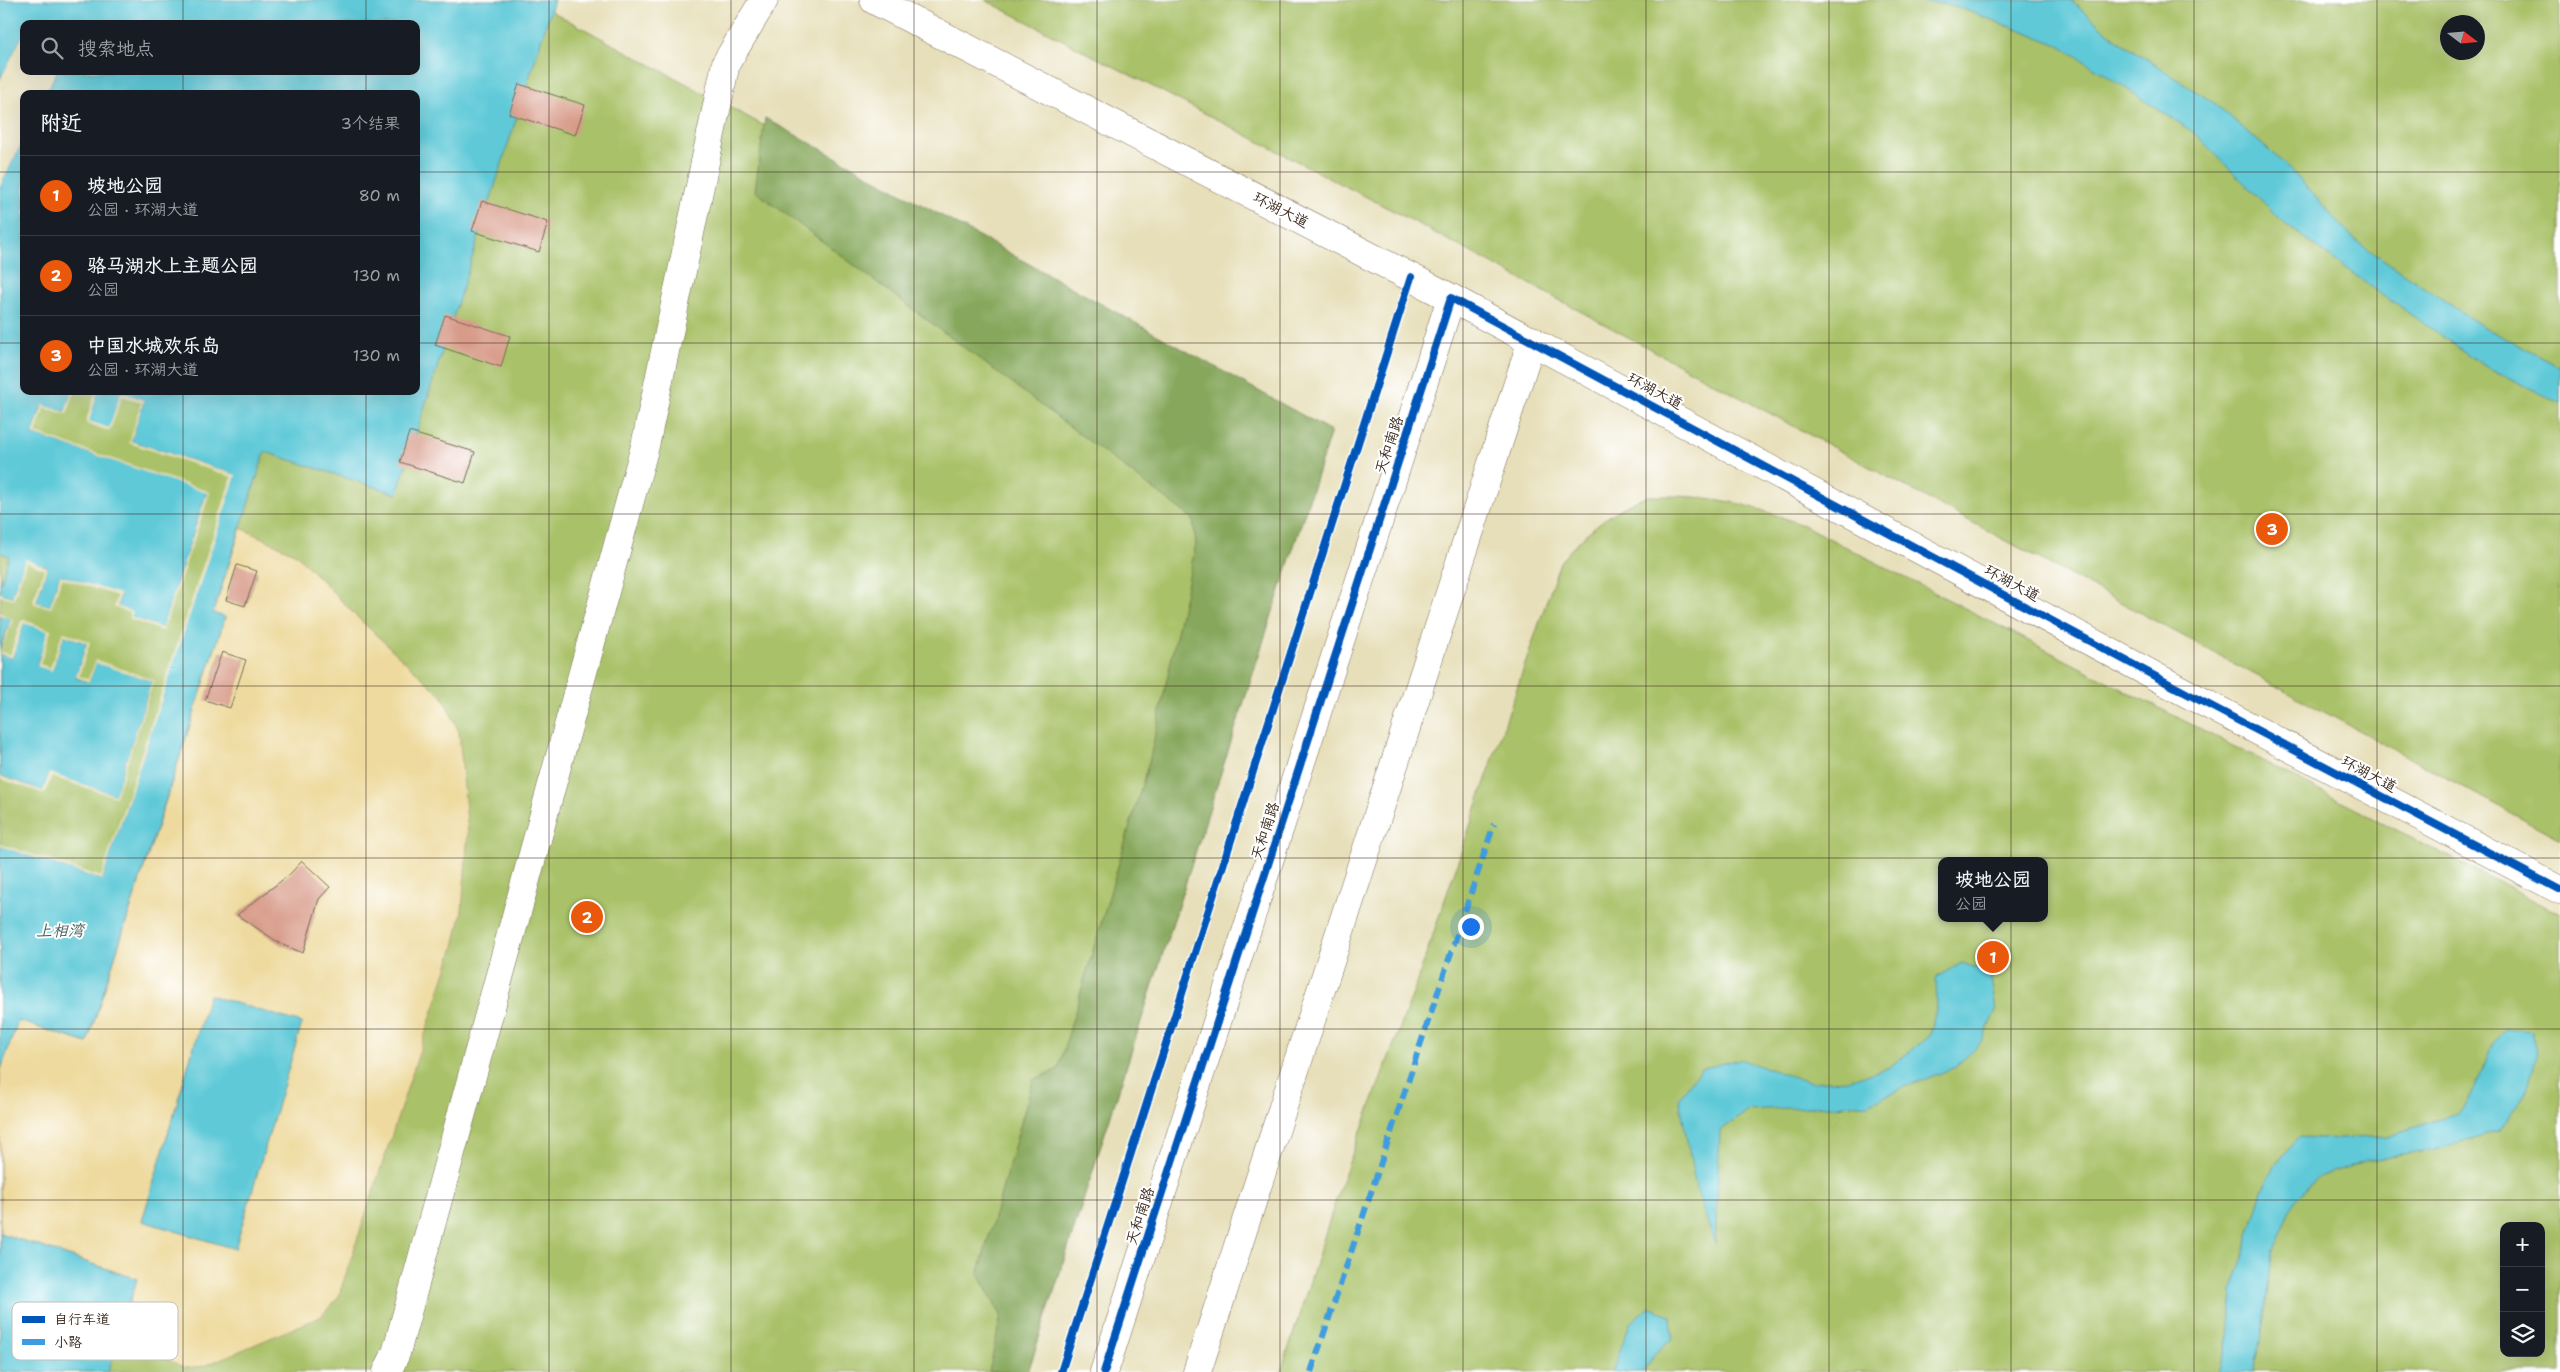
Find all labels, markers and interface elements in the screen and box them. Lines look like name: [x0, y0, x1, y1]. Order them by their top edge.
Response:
north arrow: [2440, 15, 2485, 60]
search box: [20, 20, 420, 75]
icon: search: [38, 34, 66, 62]
text: 搜索地点: [78, 36, 154, 61]
text: 附近: [40, 109, 82, 137]
text: 3个结果: [341, 113, 400, 134]
text: 坡地公园: [87, 173, 163, 198]
text: 1: [52, 185, 60, 206]
text: 80 m: [359, 185, 400, 206]
street label: 环湖大道: [1250, 187, 1312, 233]
text: 公园 · 环湖大道: [87, 199, 198, 220]
text: 骆马湖水上主题公园: [87, 253, 258, 278]
text: 2: [50, 265, 62, 286]
text: 130 m: [353, 265, 400, 286]
text: 公园: [87, 279, 119, 300]
text: 中国水城欢乐岛: [87, 333, 220, 358]
text: 3: [50, 345, 62, 366]
text: 130 m: [353, 345, 400, 366]
text: 公园 · 环湖大道: [87, 359, 198, 380]
street label: 环湖大道: [1624, 368, 1686, 414]
street label: 天和南路: [1370, 413, 1408, 477]
pin: 3: [2256, 510, 2288, 548]
street label: 环湖大道: [1981, 560, 2043, 606]
street label: 环湖大道: [2338, 751, 2400, 797]
street label: 天和南路: [1246, 799, 1284, 863]
popup: [1938, 857, 2048, 922]
text: 坡地公园: [1955, 867, 2031, 892]
text: 公园: [1955, 893, 1987, 914]
pin: 2: [571, 898, 603, 936]
your location: [1458, 914, 1484, 940]
water label: 上相湾: [36, 920, 86, 941]
pin: 1: [1977, 938, 2009, 976]
street label: 天和南路: [1121, 1184, 1159, 1248]
map controls: [2500, 1222, 2545, 1357]
button: +: [2500, 1222, 2545, 1267]
button: −: [2500, 1267, 2545, 1312]
legend: [12, 1302, 178, 1360]
text: 自行车道: [54, 1310, 110, 1328]
button: layers: [2500, 1312, 2545, 1357]
text: 小路: [54, 1333, 82, 1351]

